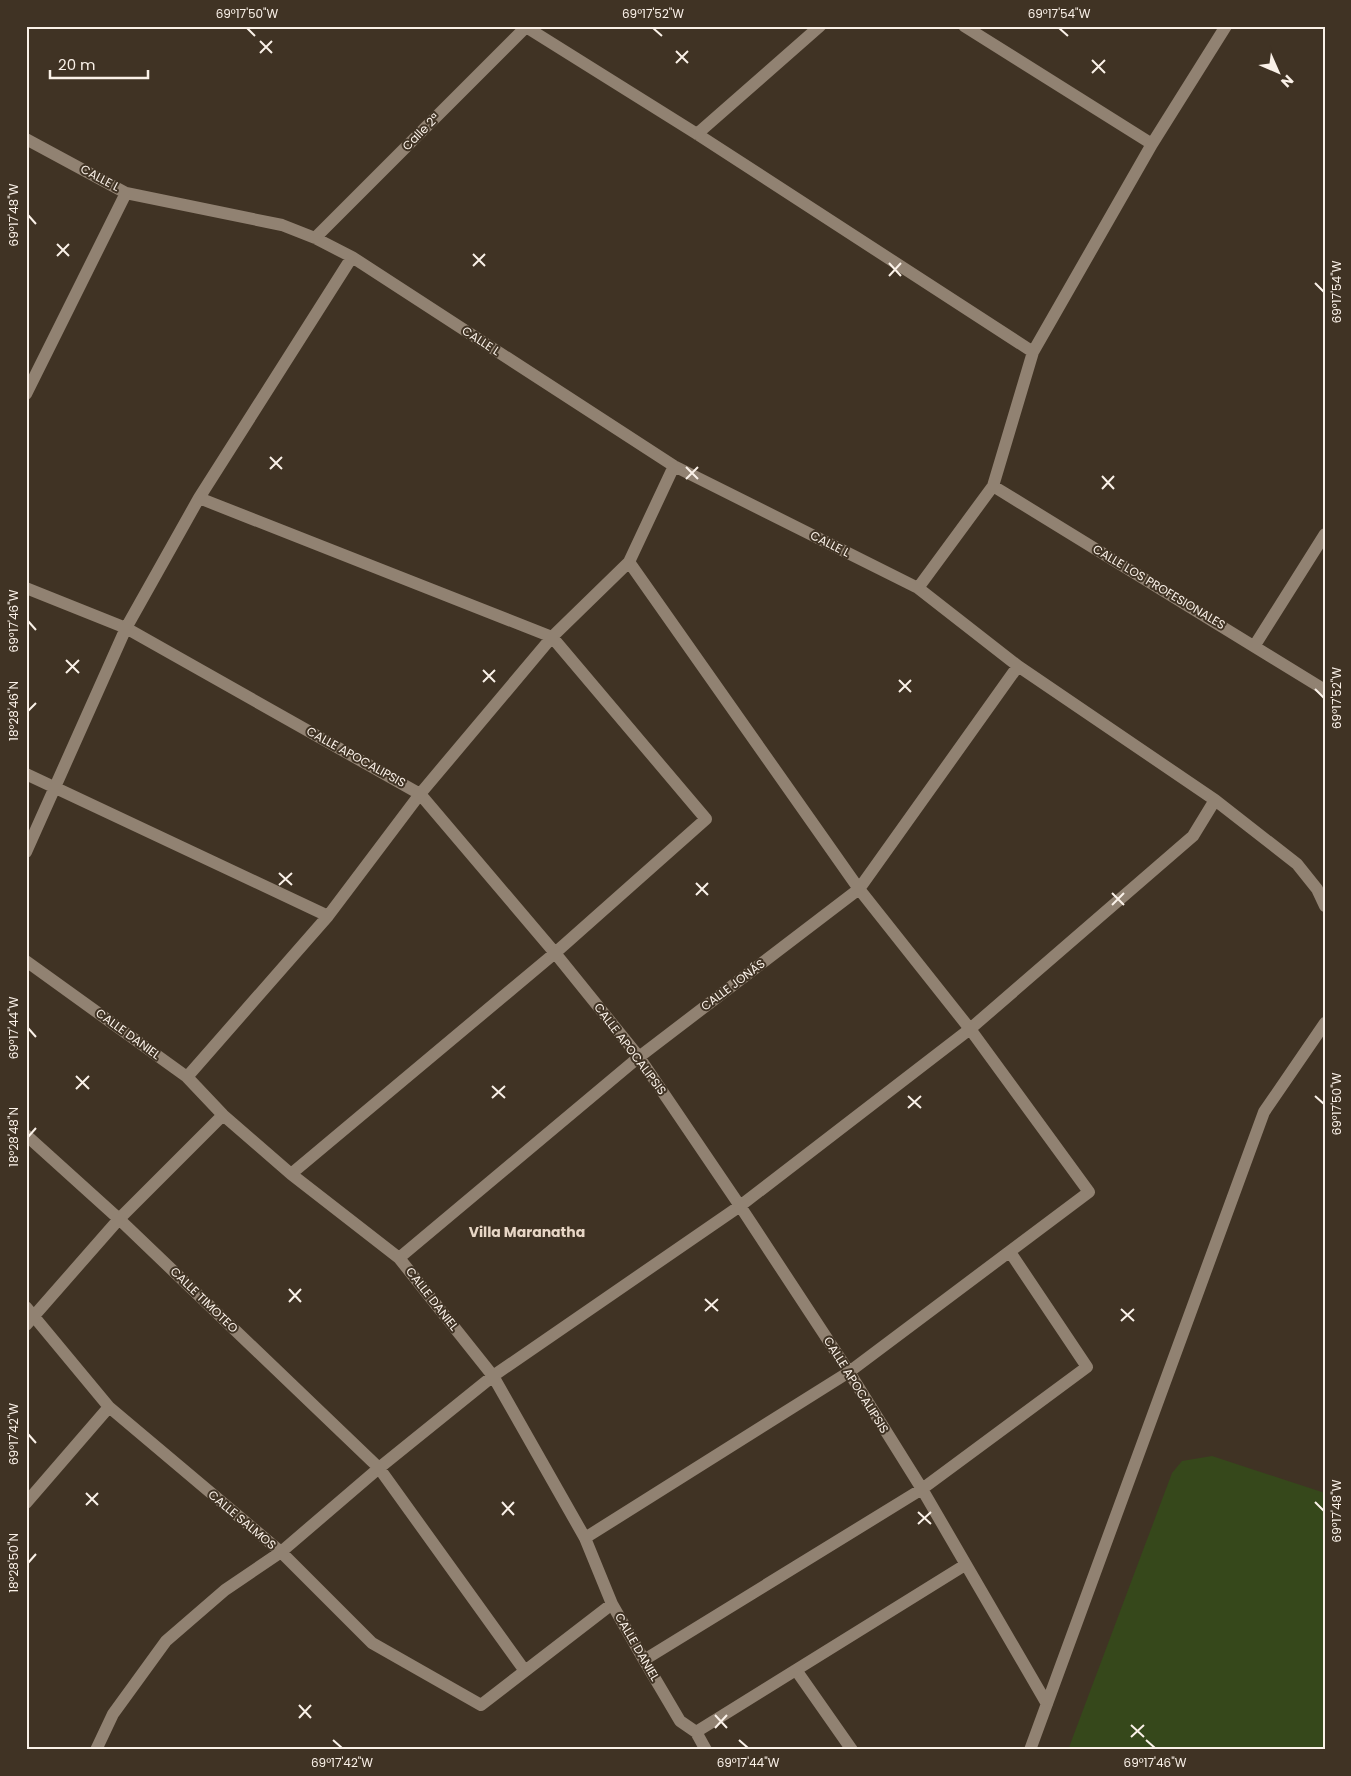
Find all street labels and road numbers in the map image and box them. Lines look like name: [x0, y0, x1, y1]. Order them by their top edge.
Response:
street label: Calle 2ª: [398, 109, 443, 154]
street label: CALLE L: [78, 160, 123, 195]
street label: CALLE L: [459, 322, 504, 359]
street label: CALLE L: [808, 526, 853, 561]
street label: CALLE LOS PROFESIONALES: [1090, 540, 1229, 633]
street label: CALLE APOCALIPSIS: [304, 722, 409, 791]
street label: CALLE JONÁS: [697, 955, 768, 1014]
street label: CALLE APOCALIPSIS: [590, 999, 671, 1098]
street label: CALLE DANIEL: [92, 1004, 164, 1063]
street label: CALLE TIMOTEO: [167, 1263, 242, 1336]
street label: CALLE DANIEL: [402, 1263, 463, 1334]
street label: CALLE APOCALIPSIS: [820, 1333, 893, 1436]
street label: CALLE SALMOS: [205, 1486, 280, 1553]
street label: CALLE DANIEL: [611, 1609, 664, 1684]

